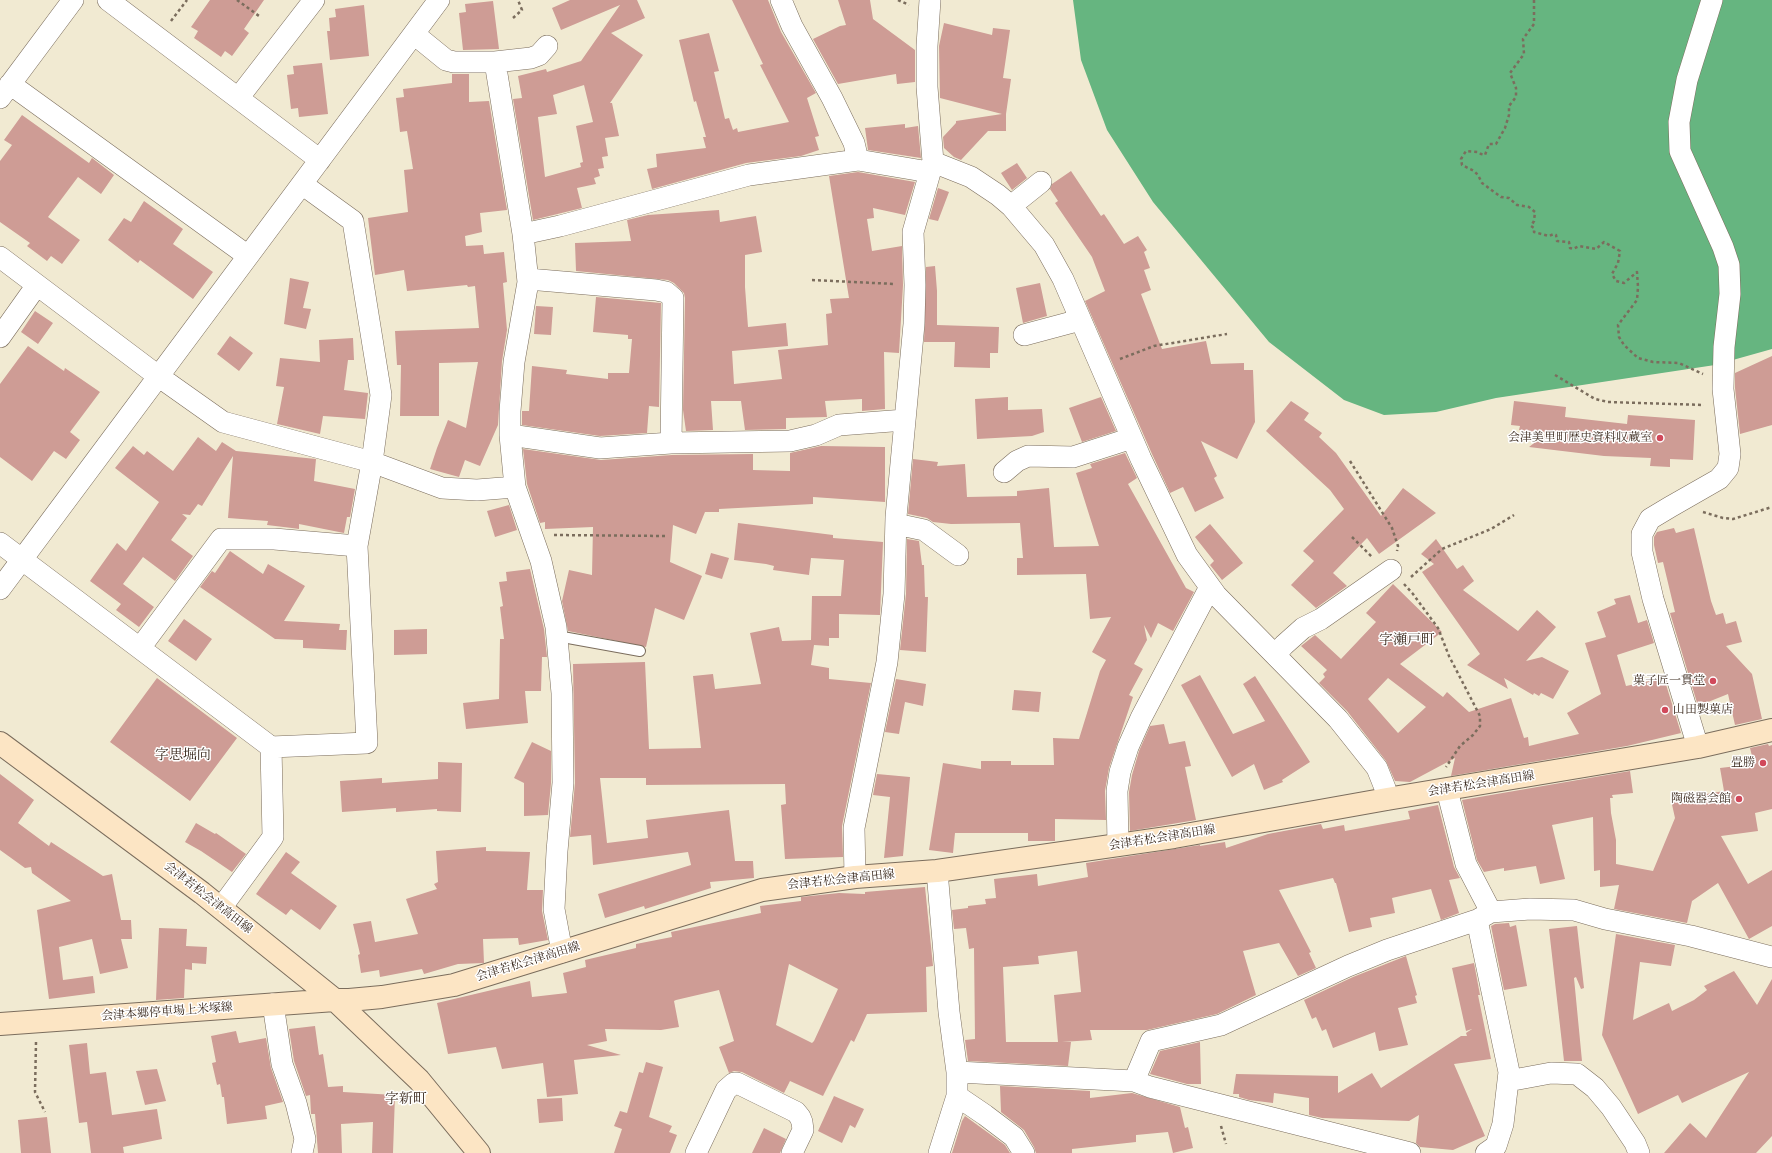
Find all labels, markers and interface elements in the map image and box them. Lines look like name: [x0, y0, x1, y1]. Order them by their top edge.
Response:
place label: 会津美里町歴史資料収蔵室: [1508, 431, 1652, 445]
marker: 会津美里町歴史資料収蔵室: [1655, 433, 1665, 443]
district label: 字瀬戸町: [1379, 632, 1435, 648]
place label: 菓子匠一貫堂: [1633, 674, 1705, 688]
marker: 菓子匠一貫堂: [1708, 676, 1718, 686]
place label: 山田製菓店: [1673, 703, 1733, 717]
marker: 山田製菓店: [1660, 705, 1670, 715]
district label: 字思堀向: [155, 747, 211, 763]
place label: 畳勝: [1731, 756, 1755, 770]
marker: 畳勝: [1758, 758, 1768, 768]
street label: 会津若松会津高田線: [1427, 768, 1535, 800]
place label: 陶磁器会館: [1671, 792, 1731, 806]
marker: 陶磁器会館: [1734, 794, 1744, 804]
street label: 会津若松会津高田線: [1108, 822, 1216, 854]
street label: 会津若松会津高田線: [161, 859, 255, 937]
street label: 会津若松会津高田線: [787, 867, 895, 893]
street label: 会津若松会津高田線: [474, 939, 582, 985]
street label: 会津本郷停車場上米塚線: [101, 1000, 233, 1024]
district label: 字新町: [385, 1091, 427, 1107]

